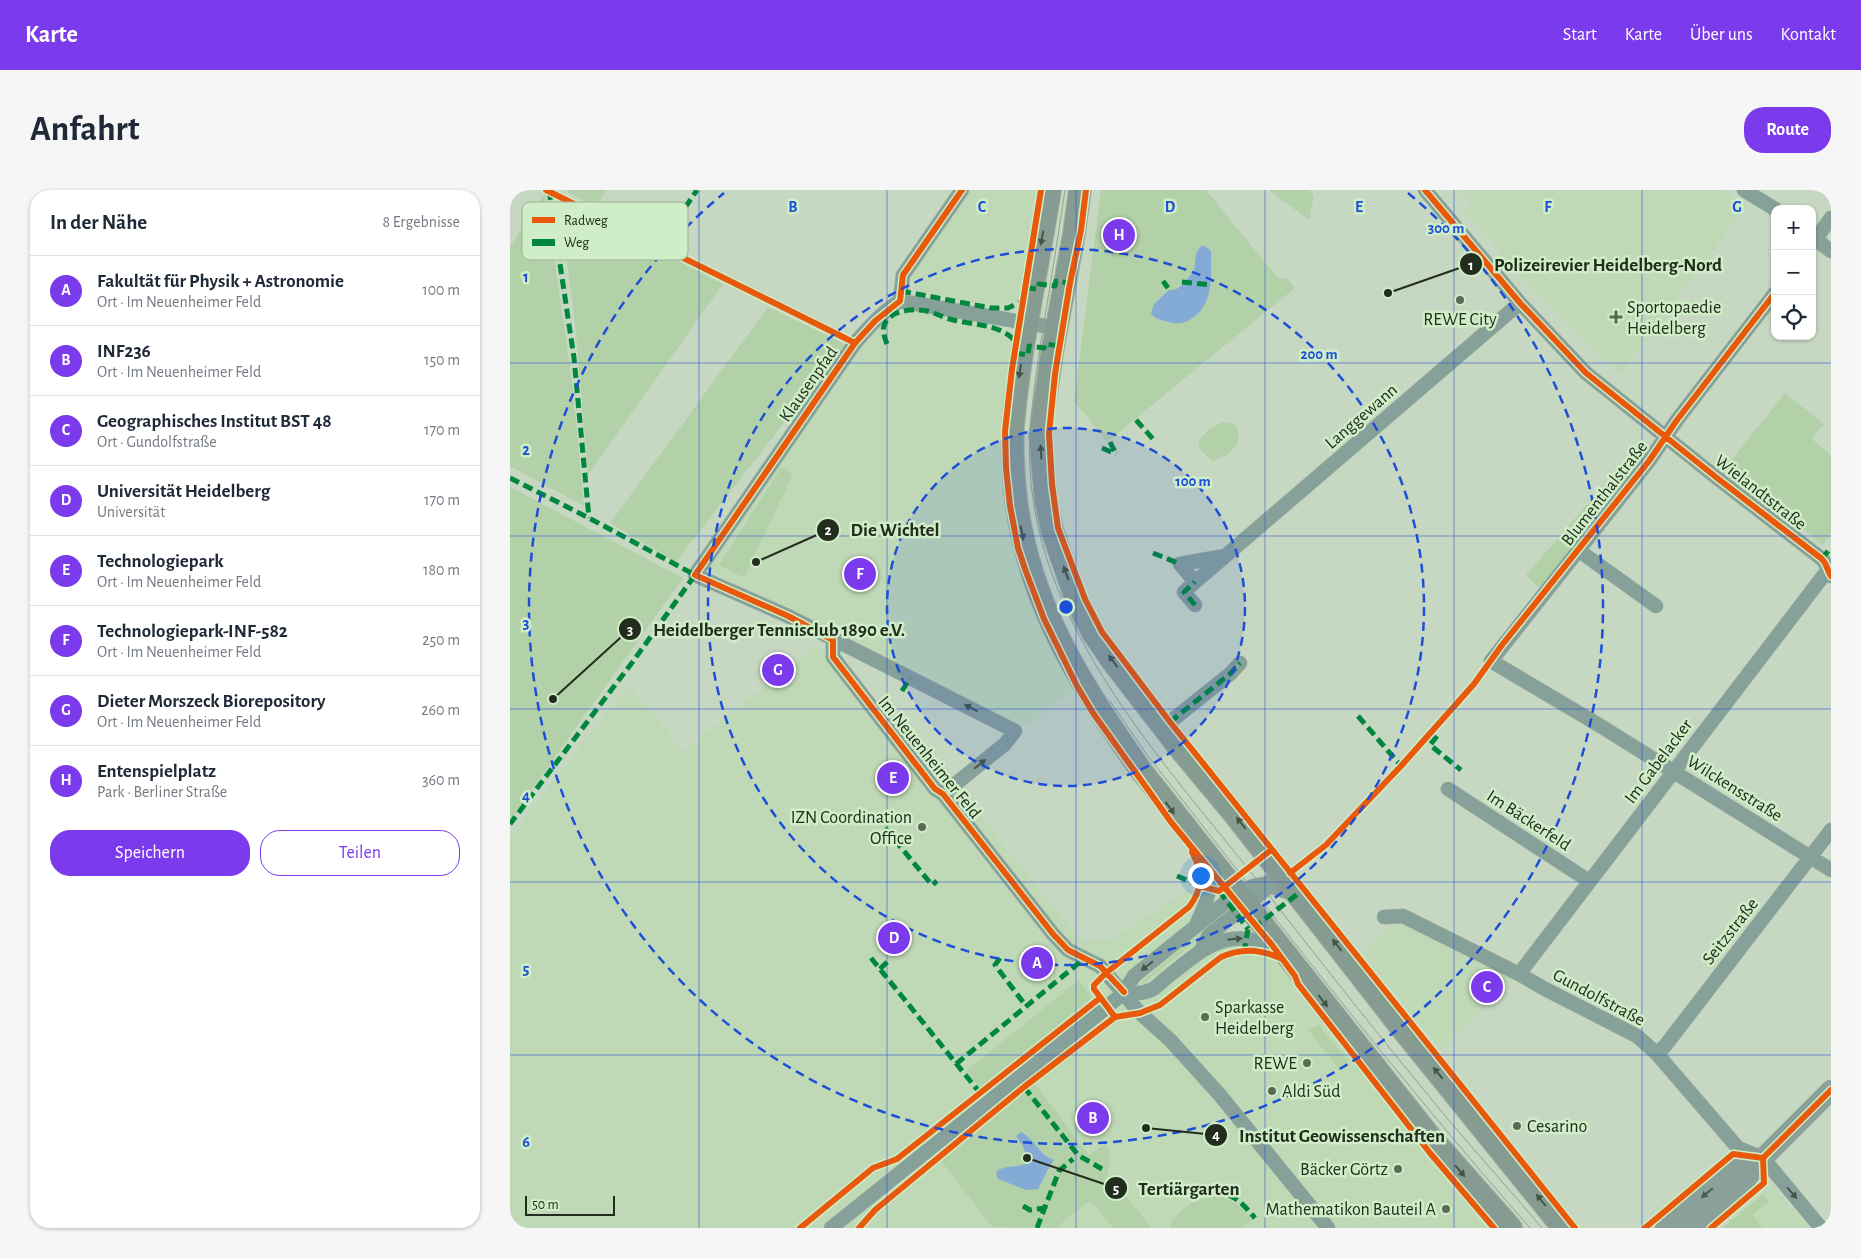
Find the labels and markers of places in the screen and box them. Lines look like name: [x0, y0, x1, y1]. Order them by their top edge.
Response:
pin: H: [1103, 216, 1135, 254]
callout: Polizeirevier Heidelberg-Nord: [1459, 247, 1732, 281]
marker: REWE City: [1454, 294, 1466, 306]
place label: Sportopaedie Heidelberg: [1627, 299, 1721, 338]
marker: Sportopaedie Heidelberg: [1609, 310, 1623, 324]
place label: REWE City: [1423, 311, 1497, 329]
callout: Die Wichtel: [816, 513, 949, 547]
pin: F: [844, 555, 876, 593]
centre of rings: [1057, 598, 1075, 616]
callout: Heidelberger Tennisclub 1890 e.V.: [618, 612, 915, 646]
pin: G: [762, 651, 794, 689]
pin: E: [877, 759, 909, 797]
place label: IZN Coordination Office: [791, 809, 912, 848]
marker: IZN Coordination Office: [916, 821, 928, 833]
pin: D: [878, 919, 910, 957]
pin: A: [1021, 944, 1053, 982]
pin: C: [1471, 968, 1503, 1006]
place label: Sparkasse Heidelberg: [1215, 999, 1294, 1038]
marker: Sparkasse Heidelberg: [1199, 1011, 1211, 1023]
place label: REWE: [1254, 1055, 1297, 1073]
marker: REWE: [1301, 1057, 1313, 1069]
place label: Aldi Süd: [1282, 1083, 1340, 1101]
marker: Aldi Süd: [1266, 1085, 1278, 1097]
pin: B: [1077, 1099, 1109, 1137]
callout: Institut Geowissenschaften: [1204, 1118, 1455, 1152]
place label: Cesarino: [1527, 1118, 1588, 1136]
marker: Cesarino: [1511, 1120, 1523, 1132]
place label: Bäcker Görtz: [1300, 1161, 1388, 1179]
marker: Bäcker Görtz: [1392, 1163, 1404, 1175]
callout: Tertiärgarten: [1104, 1171, 1250, 1205]
place label: Mathematikon Bauteil A: [1265, 1201, 1437, 1219]
marker: Mathematikon Bauteil A: [1440, 1203, 1452, 1215]

